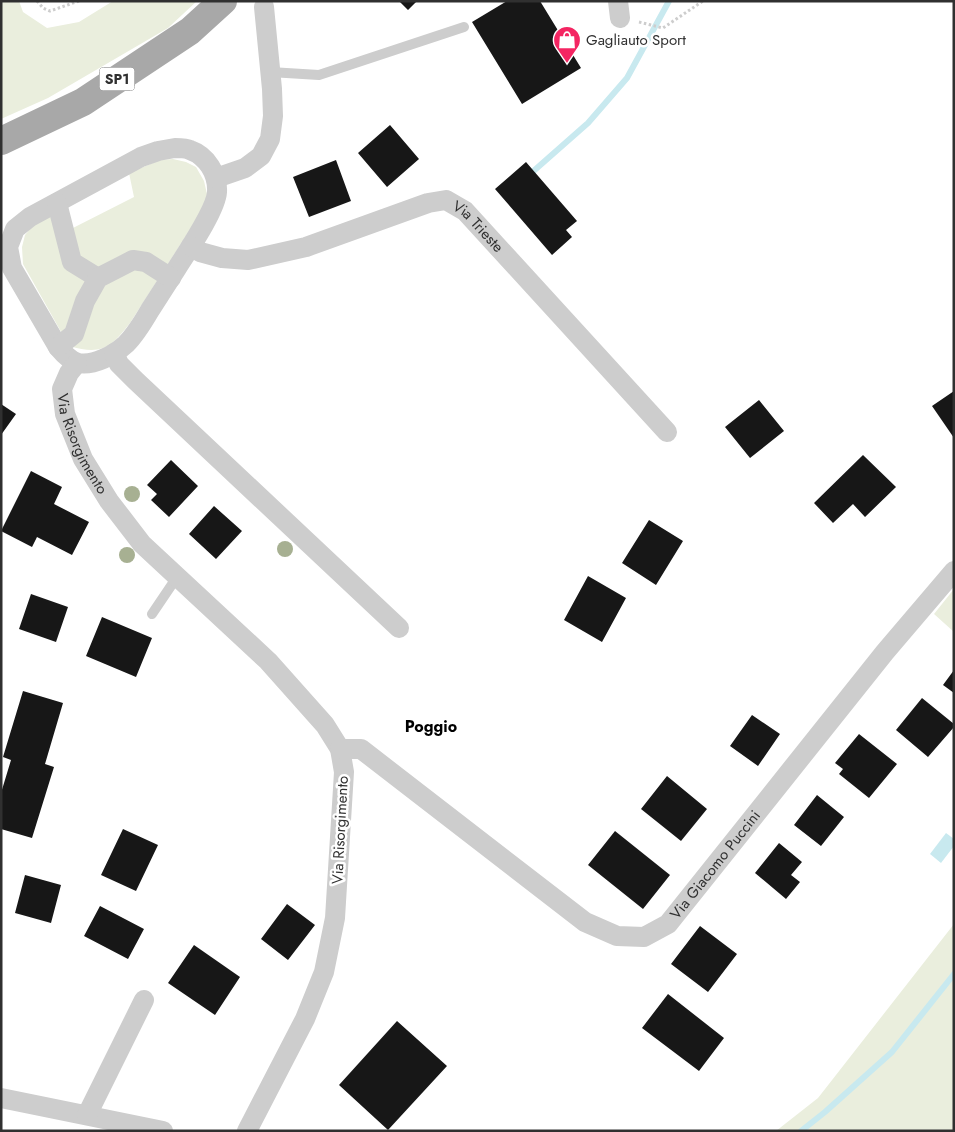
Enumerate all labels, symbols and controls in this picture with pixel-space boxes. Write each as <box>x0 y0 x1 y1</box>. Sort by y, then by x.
shop icon: Gagliauto Sport <box>552 25 582 64</box>
place label: Gagliauto Sport <box>586 29 686 51</box>
road number: SP1 <box>100 68 134 90</box>
street label: Via Trieste <box>448 195 509 258</box>
street label: Via Risorgimento <box>52 392 113 498</box>
district label: Poggio <box>405 715 457 738</box>
street label: Via Risorgimento <box>326 775 354 885</box>
street label: Via Giacomo Puccini <box>665 806 766 924</box>

